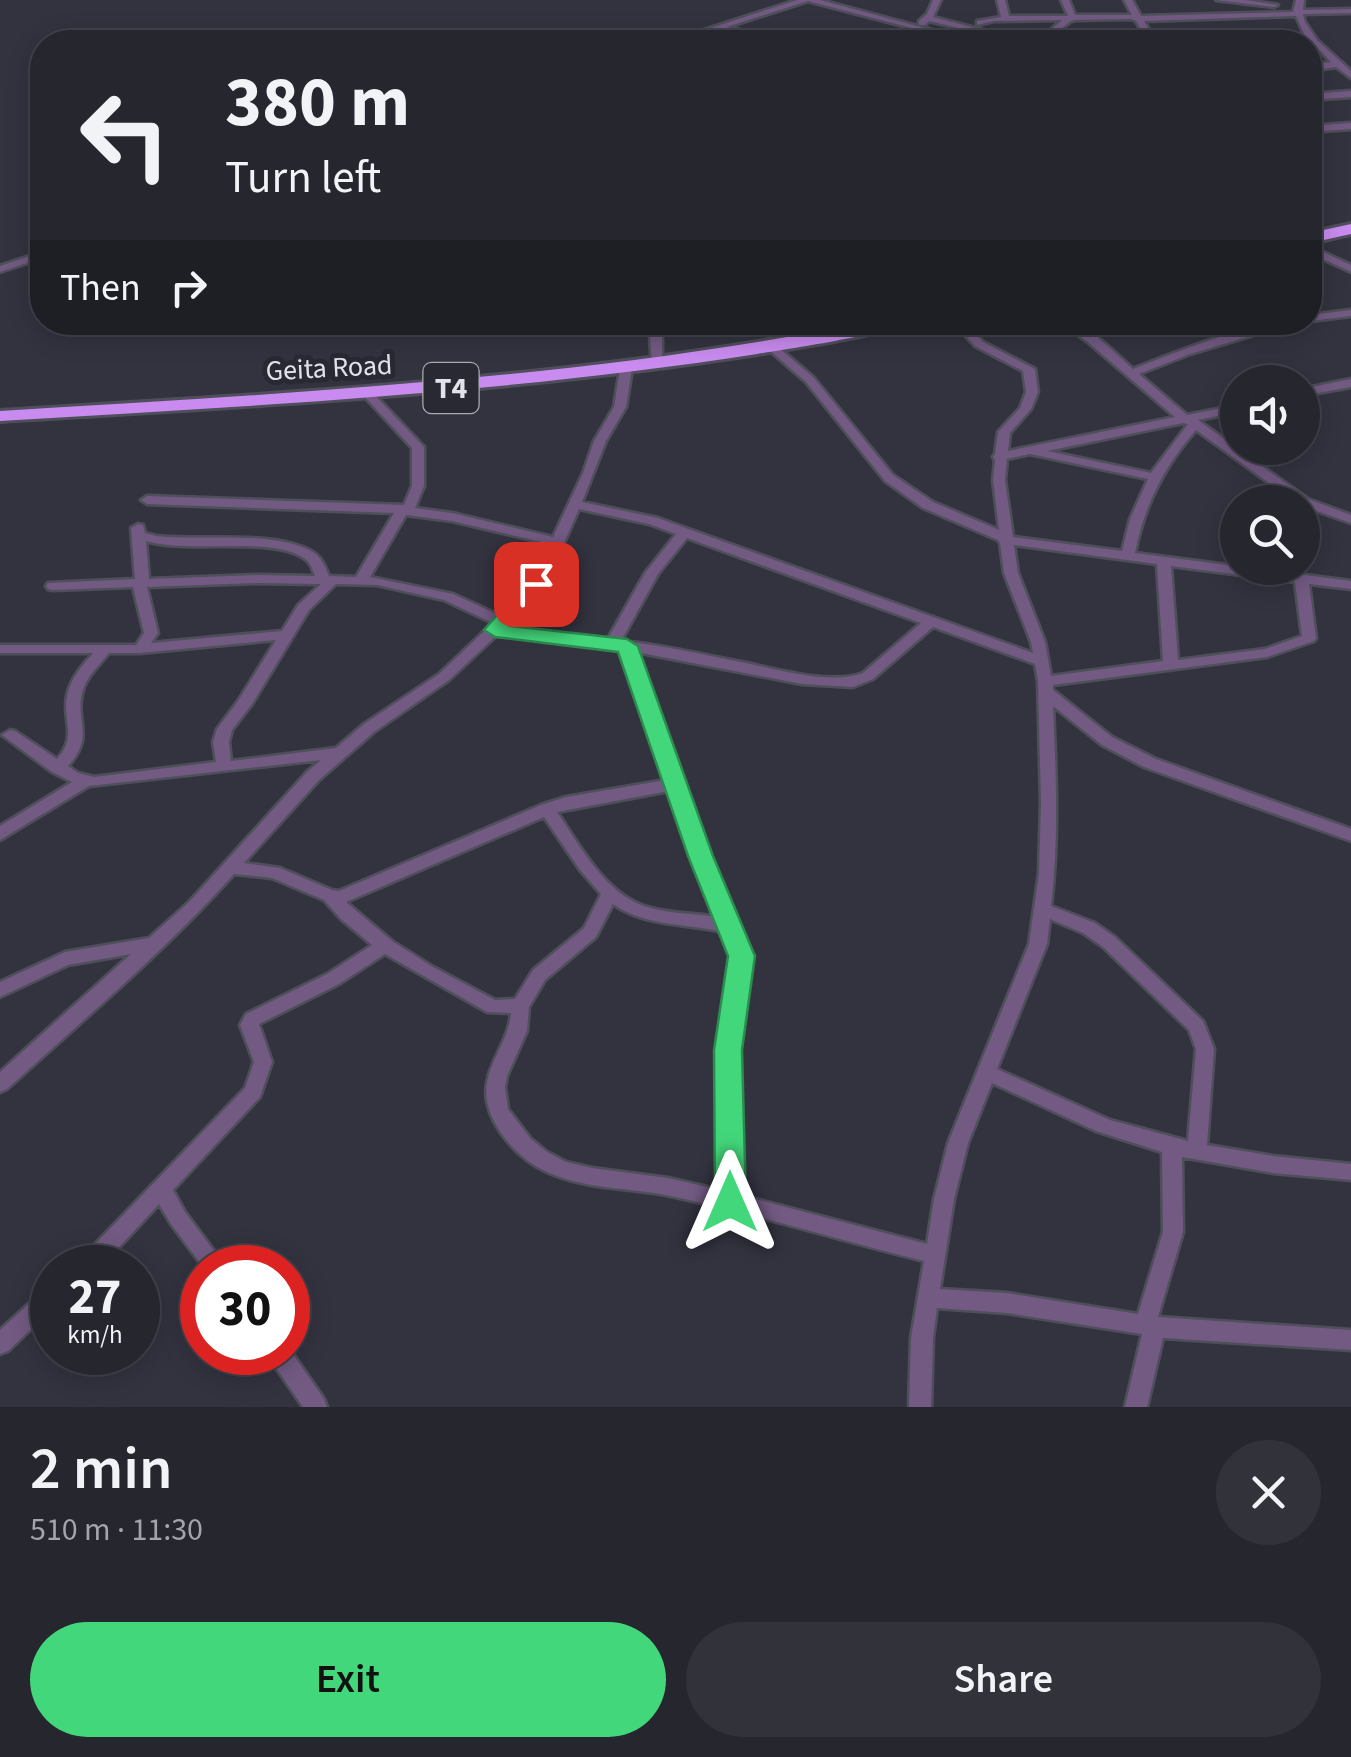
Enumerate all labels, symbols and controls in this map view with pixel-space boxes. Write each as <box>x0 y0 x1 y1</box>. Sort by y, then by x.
text: 380 m <box>225 53 410 153</box>
icon: left <box>60 70 190 200</box>
text: Turn left <box>225 146 381 210</box>
icon: right <box>161 260 216 315</box>
text: Then <box>60 261 141 315</box>
street label: Geita Road <box>265 345 393 391</box>
road number: T4 <box>424 363 478 413</box>
map controls <box>1220 365 1320 585</box>
button: sound <box>1220 365 1320 465</box>
button: search <box>1220 485 1320 585</box>
pin <box>494 542 579 627</box>
icon: arrive <box>509 557 564 612</box>
position arrow <box>678 1150 782 1254</box>
speed limit sign: 30 <box>180 1245 310 1375</box>
text: 27 <box>69 1262 121 1333</box>
text: km/h <box>67 1317 123 1353</box>
text: 2 min <box>30 1427 173 1512</box>
button: close <box>1216 1440 1321 1545</box>
text: 510 m · 11:30 <box>30 1507 203 1553</box>
button: Exit <box>30 1622 666 1737</box>
button: Share <box>686 1622 1321 1737</box>

